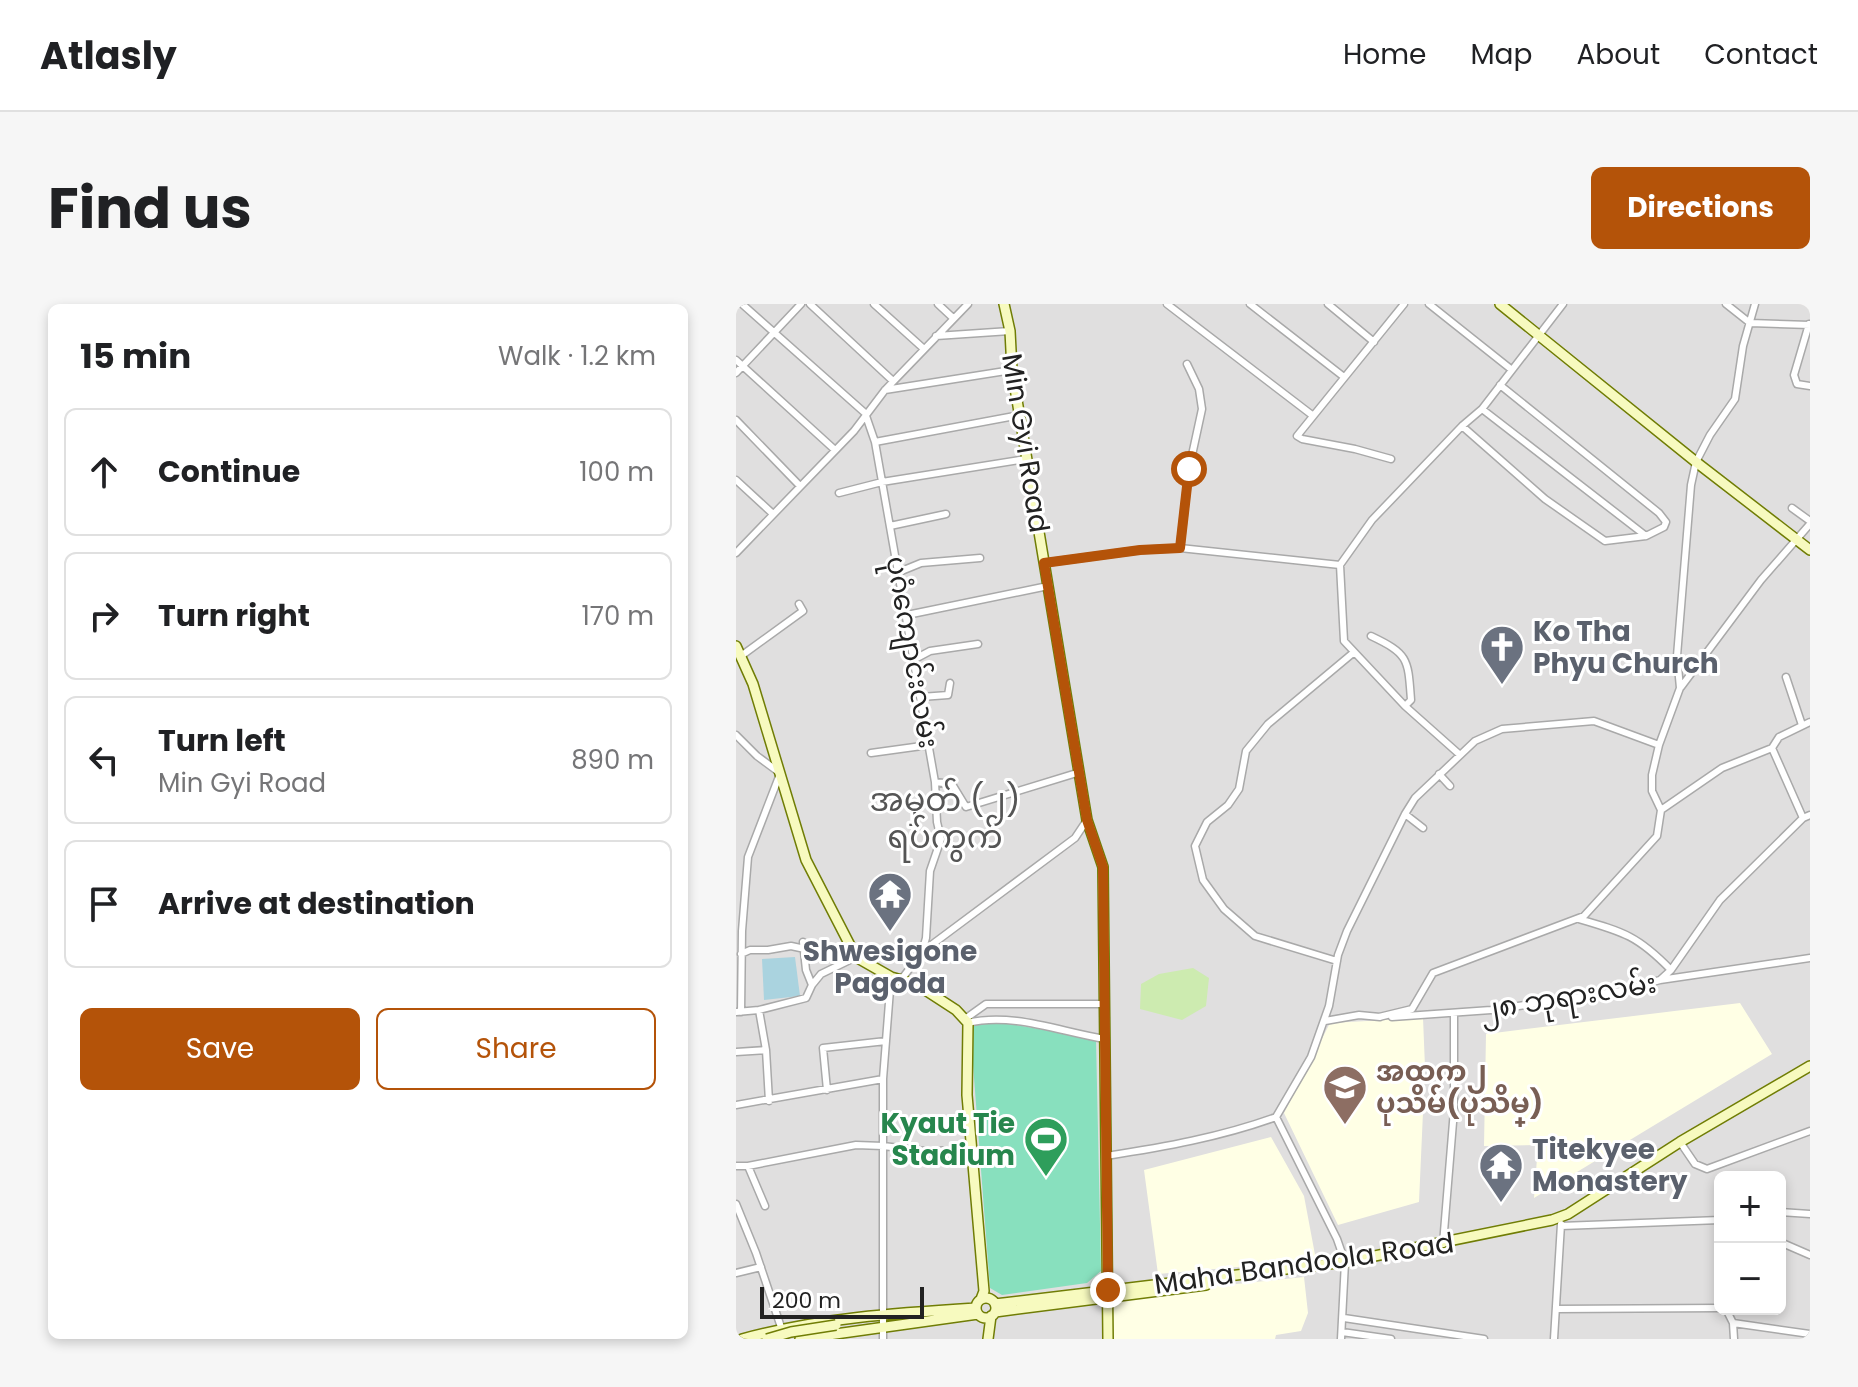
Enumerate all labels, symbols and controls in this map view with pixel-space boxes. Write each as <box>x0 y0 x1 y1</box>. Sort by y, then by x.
text: Atlasly <box>40 29 177 82</box>
text: Home <box>1343 35 1426 74</box>
text: Map <box>1470 35 1532 74</box>
text: About <box>1576 35 1660 74</box>
text: Contact <box>1704 35 1818 74</box>
button: Directions <box>1591 167 1810 249</box>
text: Find us <box>48 169 252 248</box>
text: 15 min <box>80 332 191 380</box>
text: Walk · 1.2 km <box>498 338 656 374</box>
street label: Min Gyi Road <box>992 351 1059 536</box>
icon: ahead <box>82 450 126 494</box>
text: Continue <box>158 450 300 493</box>
route start <box>1171 451 1207 487</box>
text: 100 m <box>579 454 654 490</box>
street label: ပုဂံကျောင်းလမ်း <box>873 553 949 752</box>
icon: right <box>82 594 126 638</box>
text: Turn right <box>158 594 310 637</box>
text: 170 m <box>581 598 654 634</box>
place label: Ko Tha Phyu Church <box>1533 612 1719 683</box>
church icon: Ko Tha Phyu Church <box>1478 623 1526 686</box>
text: Turn left <box>158 719 286 762</box>
icon: left <box>82 738 126 782</box>
text: 890 m <box>571 742 654 778</box>
text: Min Gyi Road <box>158 765 326 801</box>
district label: အမှတ် (၂) ရပ်ကွက် <box>870 777 1020 863</box>
temple icon: Shwesigone Pagoda <box>866 870 914 933</box>
icon: arrive <box>82 882 126 926</box>
text: Arrive at destination <box>158 882 475 925</box>
place label: Shwesigone Pagoda <box>803 932 977 1003</box>
street label: ၂၈ ဘုရားလမ်း <box>1477 963 1659 1033</box>
button: Save <box>80 1008 360 1090</box>
button: Share <box>376 1008 656 1090</box>
place label: အထက၂ ပုသိမ်(ပုသိမ္) <box>1376 1052 1543 1127</box>
school or university icon: အထက၂ ပုသိမ်(ပုသိမ္) <box>1321 1063 1369 1126</box>
place label: Kyaut Tie Stadium <box>881 1104 1015 1175</box>
sports icon: Kyaut Tie Stadium <box>1022 1115 1070 1178</box>
place label: Titekyee Monastery <box>1532 1130 1688 1201</box>
temple icon: Titekyee Monastery <box>1477 1141 1525 1204</box>
map controls <box>1714 1171 1786 1315</box>
button: + <box>1714 1171 1786 1243</box>
street label: Maha Bandoola Road <box>1152 1223 1456 1304</box>
button: − <box>1714 1243 1786 1315</box>
route end <box>1090 1272 1126 1308</box>
scale bar <box>760 1283 924 1319</box>
text: 200 m <box>772 1285 841 1316</box>

